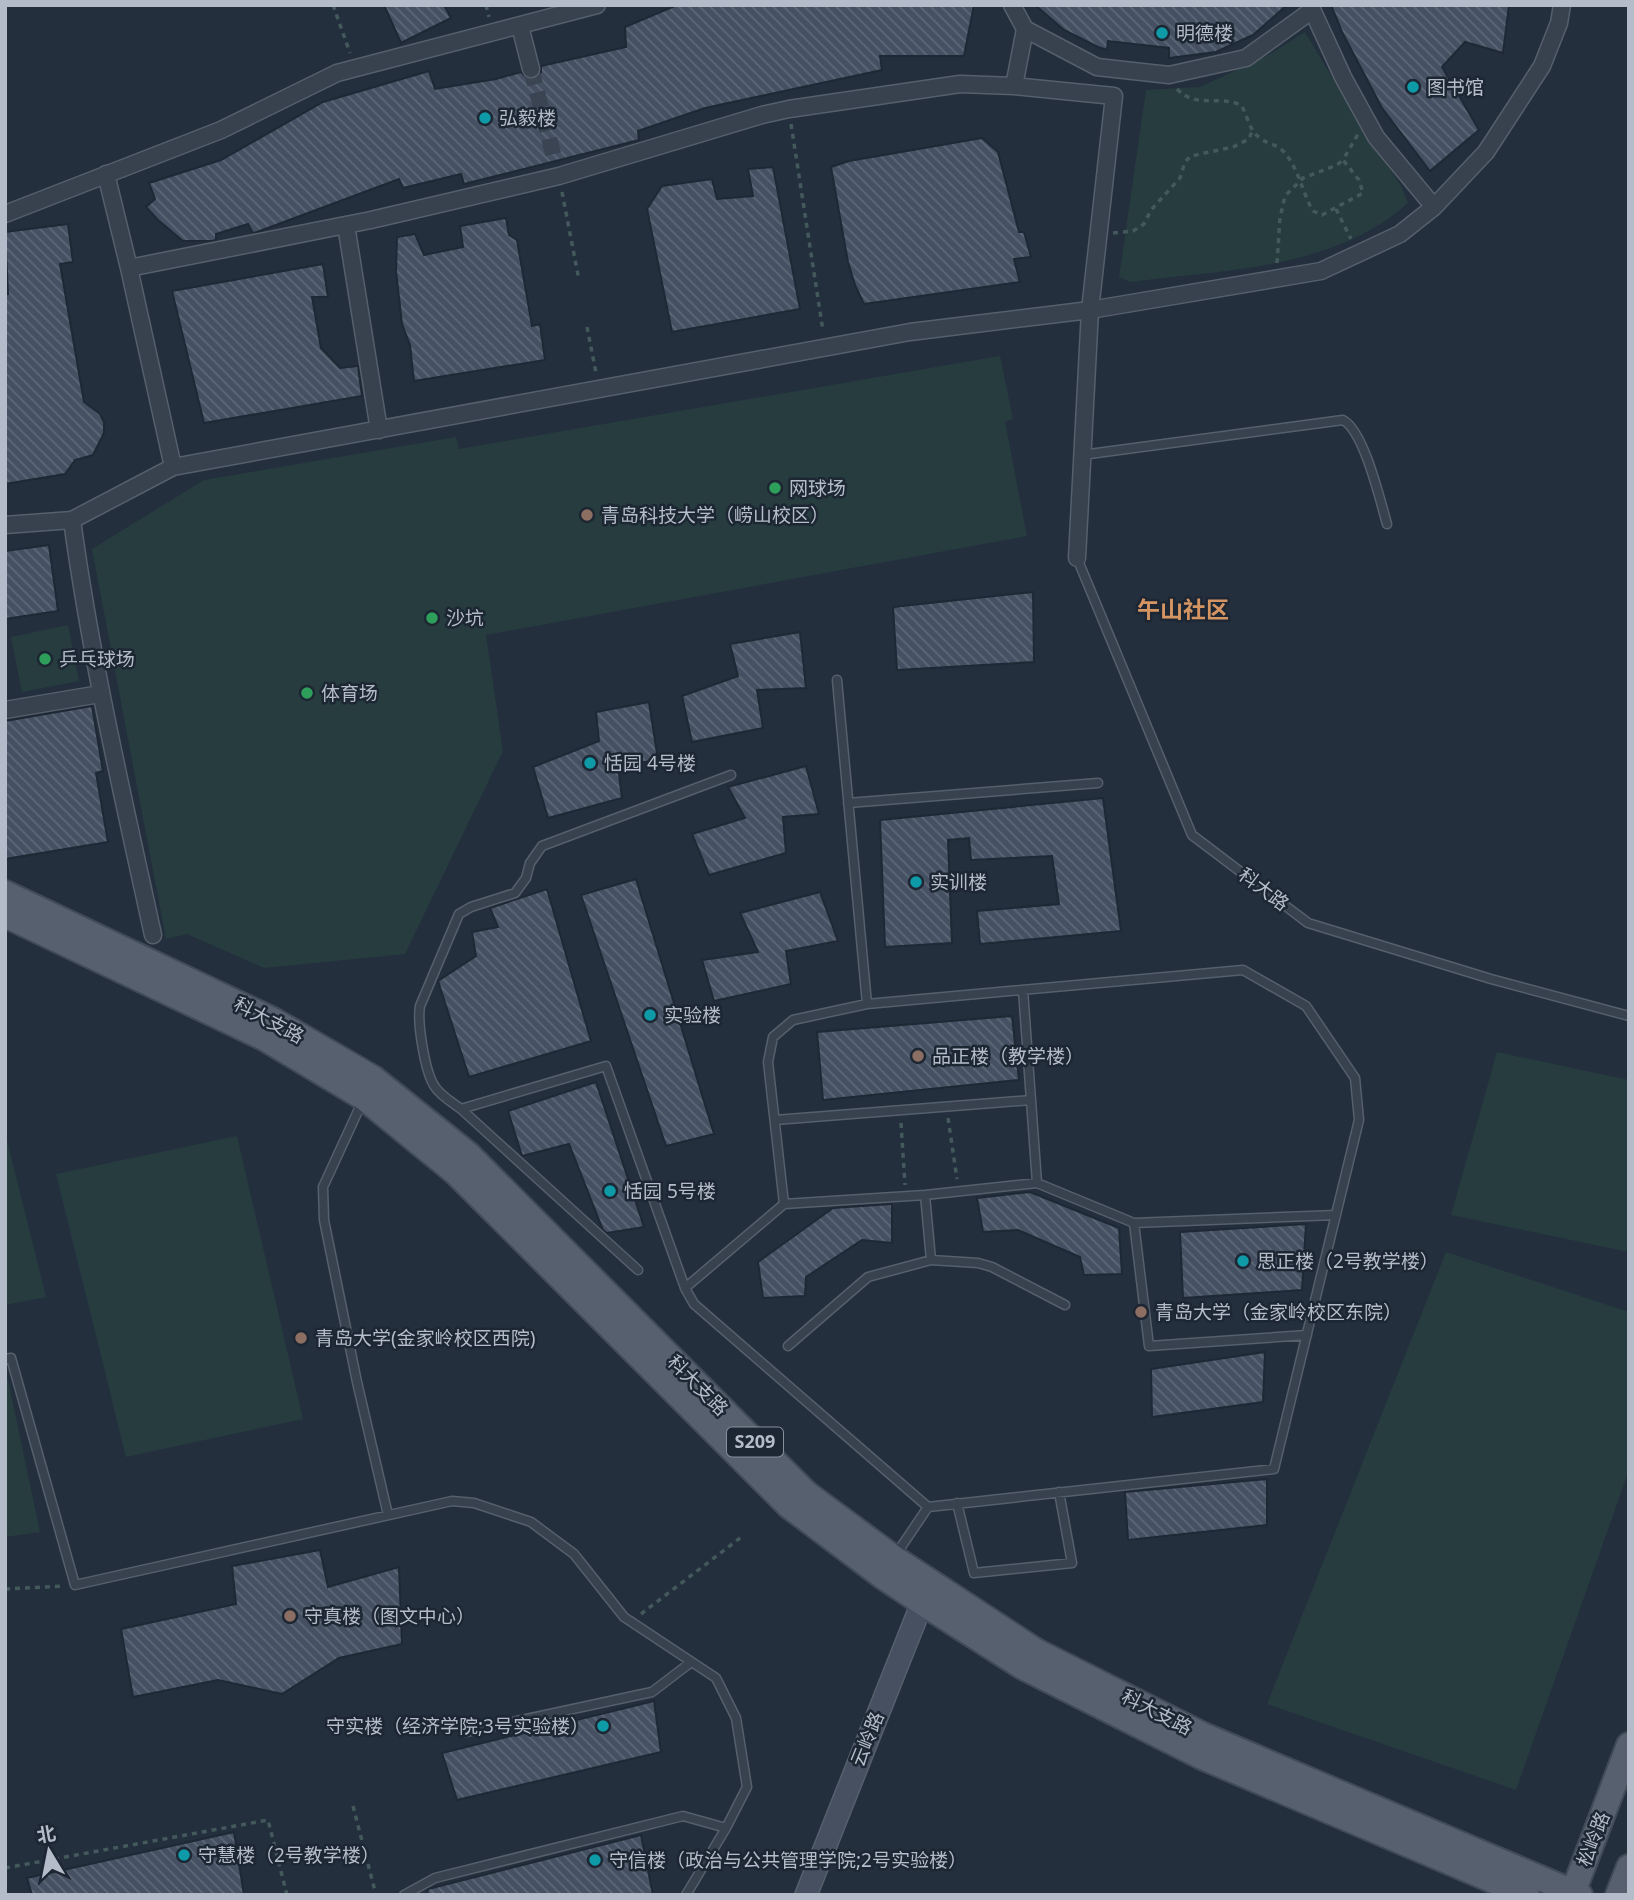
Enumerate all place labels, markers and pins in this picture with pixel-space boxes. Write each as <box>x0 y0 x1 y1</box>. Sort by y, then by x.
place label: 明德楼 <box>1176 20 1233 46</box>
marker: 明德楼 <box>1154 25 1170 41</box>
place label: 图书馆 <box>1427 74 1484 100</box>
marker: 图书馆 <box>1405 79 1421 95</box>
place label: 弘毅楼 <box>499 105 556 131</box>
marker: 弘毅楼 <box>477 110 493 126</box>
place label: 网球场 <box>789 475 846 501</box>
marker: 网球场 <box>767 480 783 496</box>
place label: 青岛科技大学（崂山校区） <box>601 502 829 528</box>
marker: 青岛科技大学（崂山校区） <box>579 507 595 523</box>
place label: 沙坑 <box>446 605 484 631</box>
marker: 沙坑 <box>424 610 440 626</box>
place label: 乒乓球场 <box>59 646 135 672</box>
marker: 乒乓球场 <box>37 651 53 667</box>
place label: 体育场 <box>321 680 378 706</box>
marker: 体育场 <box>299 685 315 701</box>
place label: 恬园 4号楼 <box>604 750 696 776</box>
marker: 恬园 4号楼 <box>582 755 598 771</box>
place label: 实训楼 <box>930 869 987 895</box>
marker: 实训楼 <box>908 874 924 890</box>
place label: 实验楼 <box>664 1002 721 1028</box>
marker: 实验楼 <box>642 1007 658 1023</box>
place label: 品正楼（教学楼） <box>932 1043 1084 1069</box>
marker: 品正楼（教学楼） <box>910 1048 926 1064</box>
place label: 恬园 5号楼 <box>624 1178 716 1204</box>
marker: 恬园 5号楼 <box>602 1183 618 1199</box>
place label: 思正楼（2号教学楼） <box>1257 1248 1439 1274</box>
marker: 思正楼（2号教学楼） <box>1235 1253 1251 1269</box>
place label: 青岛大学（金家岭校区东院） <box>1155 1299 1402 1325</box>
marker: 青岛大学（金家岭校区东院） <box>1133 1304 1149 1320</box>
place label: 青岛大学(金家岭校区西院) <box>315 1325 535 1351</box>
marker: 青岛大学(金家岭校区西院) <box>293 1330 309 1346</box>
place label: 守真楼（图文中心） <box>304 1603 475 1629</box>
marker: 守真楼（图文中心） <box>282 1608 298 1624</box>
place label: 守实楼（经济学院;3号实验楼） <box>326 1713 589 1739</box>
marker: 守实楼（经济学院;3号实验楼） <box>595 1718 611 1734</box>
place label: 守慧楼（2号教学楼） <box>198 1842 380 1868</box>
marker: 守慧楼（2号教学楼） <box>176 1847 192 1863</box>
place label: 守信楼（政治与公共管理学院;2号实验楼） <box>609 1847 967 1873</box>
marker: 守信楼（政治与公共管理学院;2号实验楼） <box>587 1852 603 1868</box>

